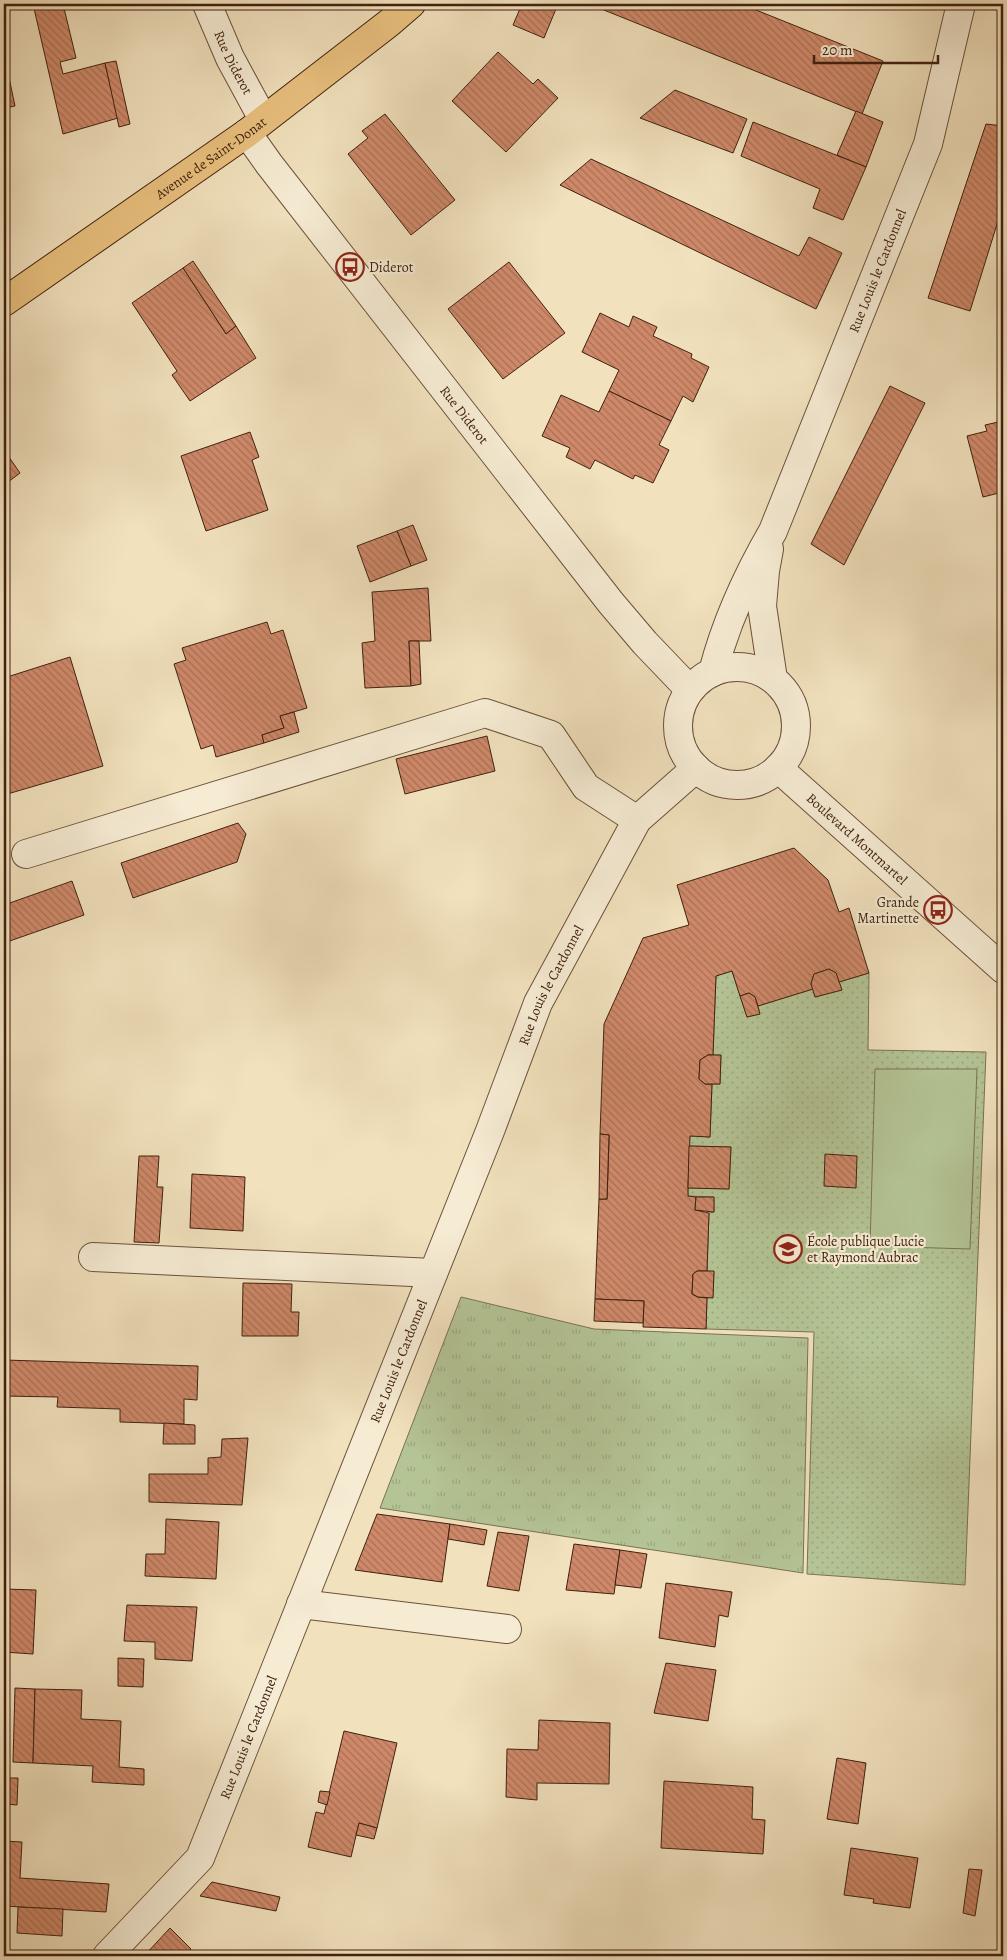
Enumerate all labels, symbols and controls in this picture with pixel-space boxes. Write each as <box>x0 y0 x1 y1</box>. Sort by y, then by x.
street label: Rue Diderot <box>209 28 257 98</box>
scale bar <box>814 32 938 64</box>
text: 20 m <box>822 40 853 60</box>
street label: Avenue de Saint-Donat <box>151 112 271 204</box>
street label: Rue Louis le Cardonnel <box>844 206 911 336</box>
bus stop icon: Diderot <box>335 252 365 282</box>
place label: Diderot <box>369 258 414 277</box>
street label: Rue Diderot <box>435 382 493 449</box>
street label: Boulevard Montmartel <box>802 789 912 890</box>
place label: Grande Martinette <box>857 893 919 928</box>
bus stop icon: Grande Martinette <box>923 895 953 925</box>
street label: Rue Louis le Cardonnel <box>514 922 589 1048</box>
place label: École publique Lucie et Raymond Aubrac <box>807 1232 924 1267</box>
school or university icon: École publique Lucie et Raymond Aubrac <box>773 1234 803 1264</box>
street label: Rue Louis le Cardonnel <box>365 1296 432 1426</box>
street label: Rue Louis le Cardonnel <box>215 1672 282 1802</box>

